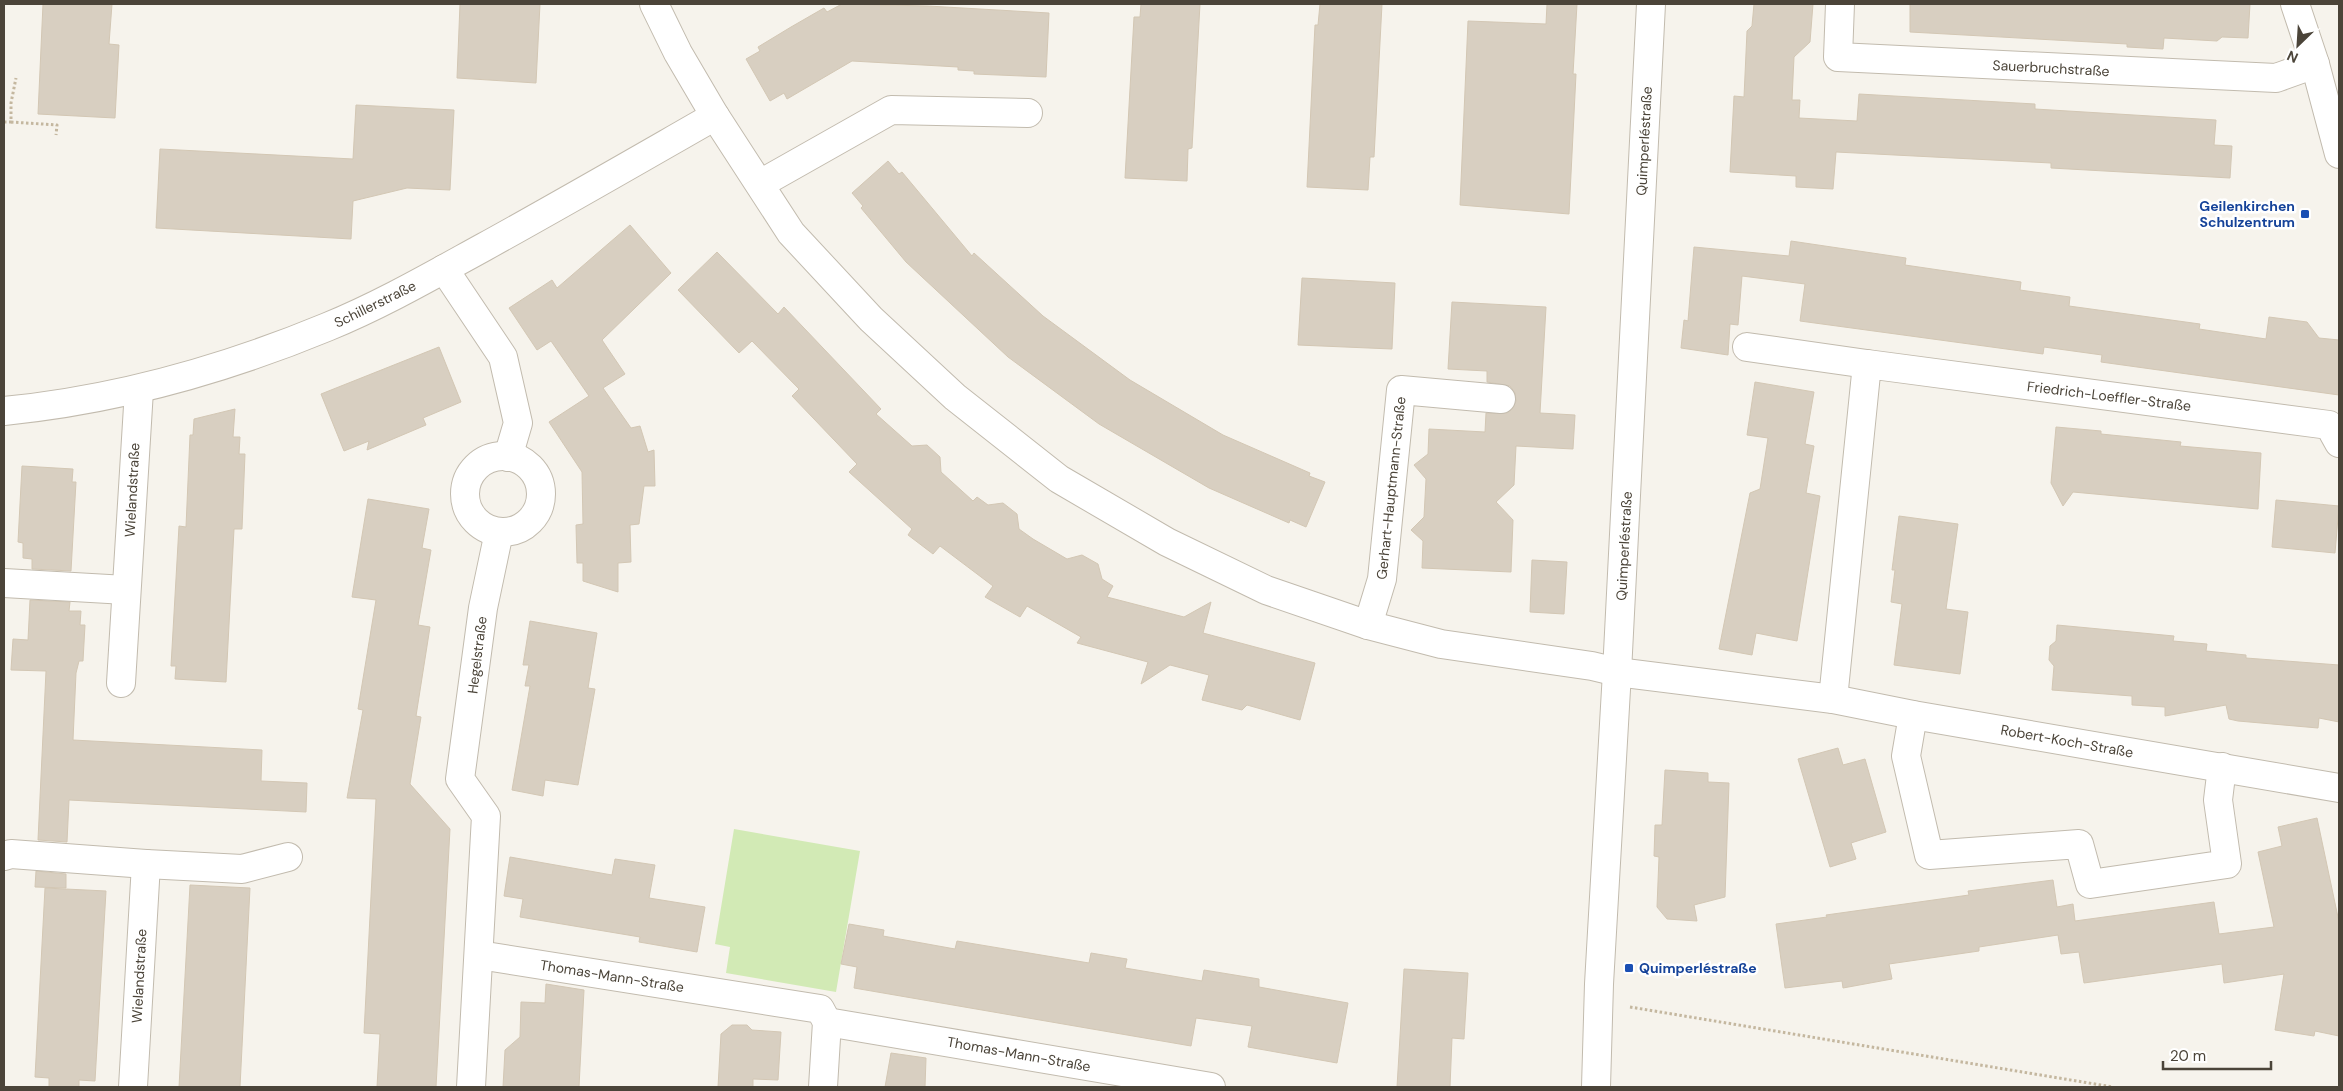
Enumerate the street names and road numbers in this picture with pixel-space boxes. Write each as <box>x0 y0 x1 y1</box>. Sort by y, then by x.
street label: Sauerbruchstraße <box>1992 56 2110 80</box>
street label: Quimperléstraße <box>1632 86 1656 196</box>
street label: Schillerstraße <box>331 276 419 332</box>
street label: Friedrich-Loeffler-Straße <box>2026 377 2192 415</box>
street label: Gerhart-Hauptmann-Straße <box>1372 396 1410 580</box>
street label: Wielandstraße <box>121 442 143 538</box>
street label: Quimperléstraße <box>1612 491 1636 601</box>
street label: Hegelstraße <box>463 615 491 695</box>
street label: Robert-Koch-Straße <box>1999 720 2135 762</box>
street label: Wielandstraße <box>128 928 150 1024</box>
street label: Thomas-Mann-Straße <box>539 956 685 996</box>
street label: Thomas-Mann-Straße <box>946 1033 1092 1075</box>

